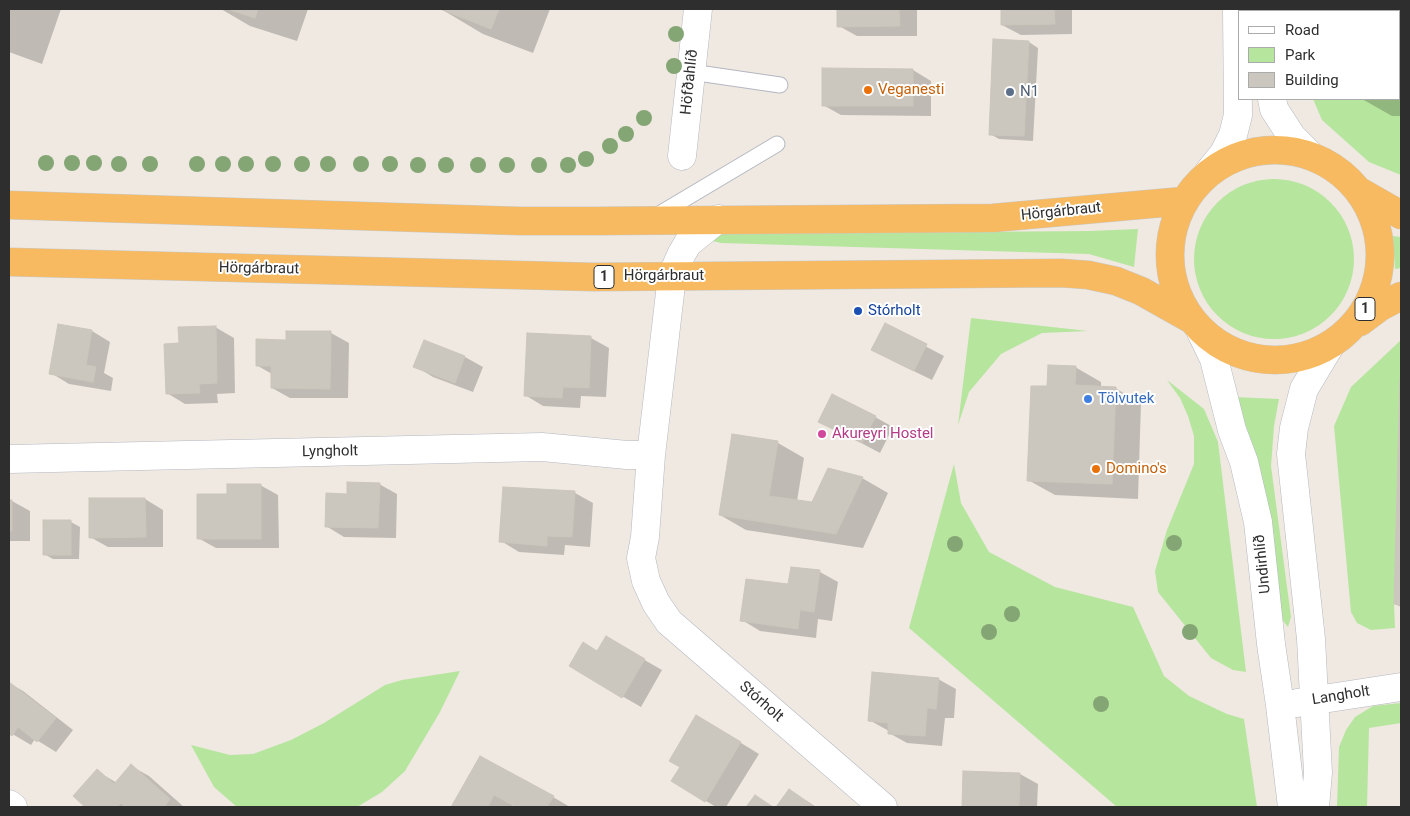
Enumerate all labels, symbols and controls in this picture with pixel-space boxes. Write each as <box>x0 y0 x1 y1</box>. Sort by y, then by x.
legend <box>1238 10 1400 100</box>
text: Road <box>1285 21 1319 39</box>
text: Park <box>1285 46 1315 64</box>
street label: Höfðahlíð <box>678 48 702 116</box>
text: Building <box>1285 71 1339 89</box>
place label: Veganesti <box>878 81 944 99</box>
place label: N1 <box>1020 83 1039 101</box>
marker: Veganesti <box>862 84 874 96</box>
marker: N1 <box>1004 86 1016 98</box>
street label: Hörgárbraut <box>1020 199 1102 225</box>
street label: Hörgárbraut <box>219 259 299 279</box>
road number: 1 <box>594 266 614 288</box>
street label: Hörgárbraut <box>624 267 704 285</box>
road number: 1 <box>1355 298 1375 320</box>
place label: Stórholt <box>868 302 921 320</box>
marker: Stórholt <box>852 305 864 317</box>
place label: Tölvutek <box>1098 390 1154 408</box>
marker: Tölvutek <box>1082 393 1094 405</box>
place label: Akureyri Hostel <box>832 425 934 443</box>
marker: Akureyri Hostel <box>816 428 828 440</box>
street label: Lyngholt <box>302 443 358 461</box>
place label: Domino's <box>1106 460 1167 478</box>
marker: Domino's <box>1090 463 1102 475</box>
street label: Undirhlíð <box>1251 533 1275 595</box>
street label: Stórholt <box>735 678 787 726</box>
street label: Langholt <box>1311 683 1371 709</box>

